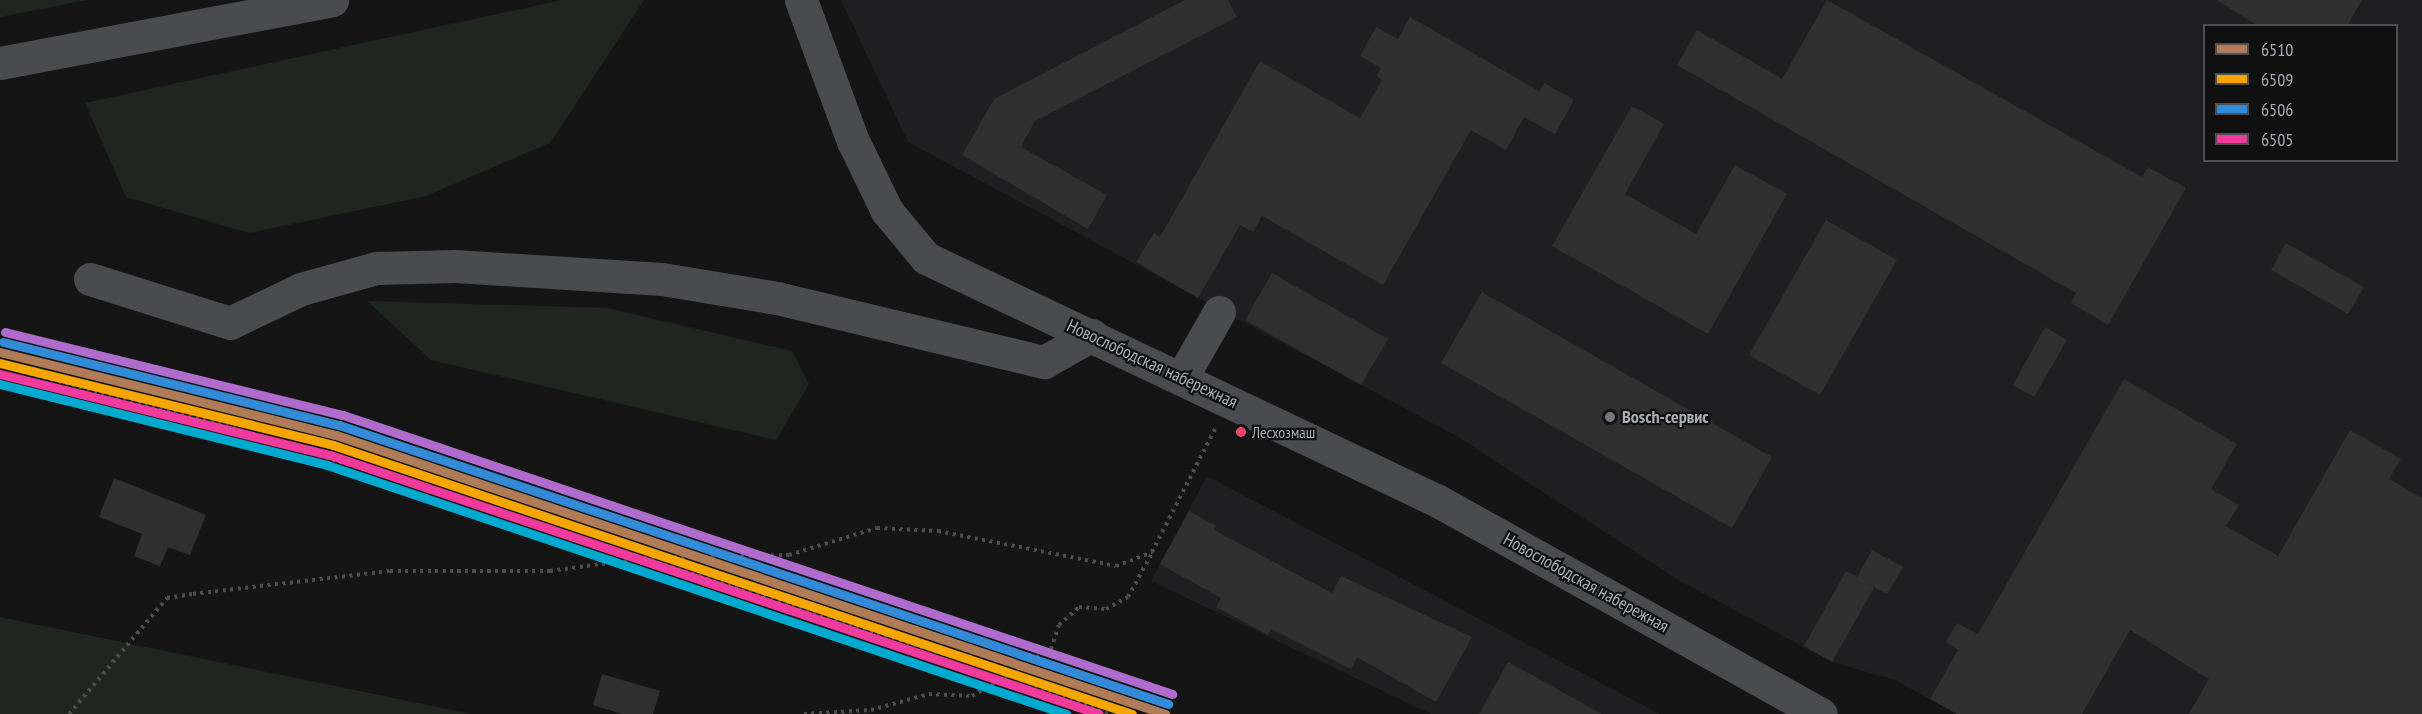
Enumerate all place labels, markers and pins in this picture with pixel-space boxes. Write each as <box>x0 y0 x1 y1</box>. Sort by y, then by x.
place label: Bosch-сервис <box>1622 406 1709 428</box>
marker: Bosch-сервис <box>1603 410 1617 424</box>
place label: Лесхозмаш <box>1252 422 1315 442</box>
marker: Лесхозмаш <box>1235 426 1247 438</box>

